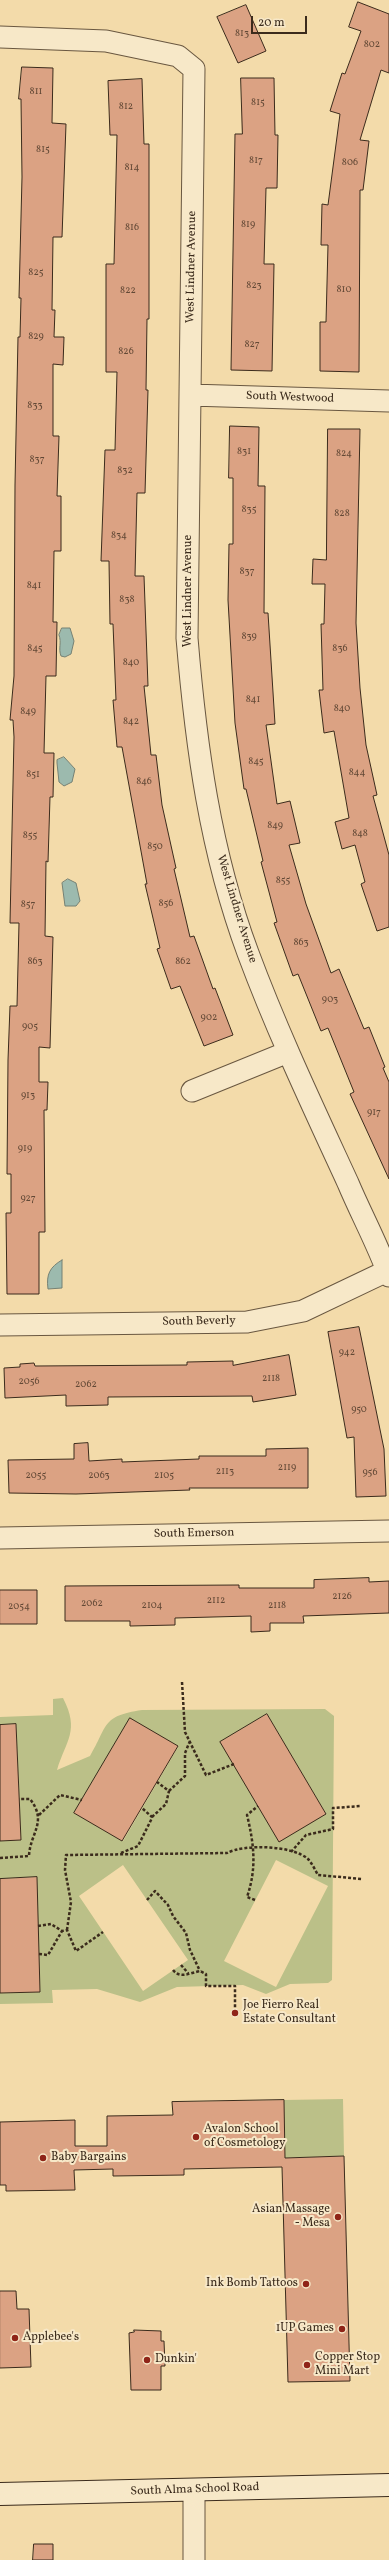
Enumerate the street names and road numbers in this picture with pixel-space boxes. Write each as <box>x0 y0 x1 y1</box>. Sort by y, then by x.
street label: West Lindner Avenue <box>184 211 200 323</box>
street label: South Westwood <box>246 389 334 407</box>
street label: West Lindner Avenue <box>182 535 196 647</box>
street label: West Lindner Avenue <box>213 853 259 965</box>
street label: South Beverly <box>162 1314 236 1330</box>
street label: South Emerson <box>153 1526 235 1542</box>
street label: South Alma School Road <box>130 2481 260 2499</box>

